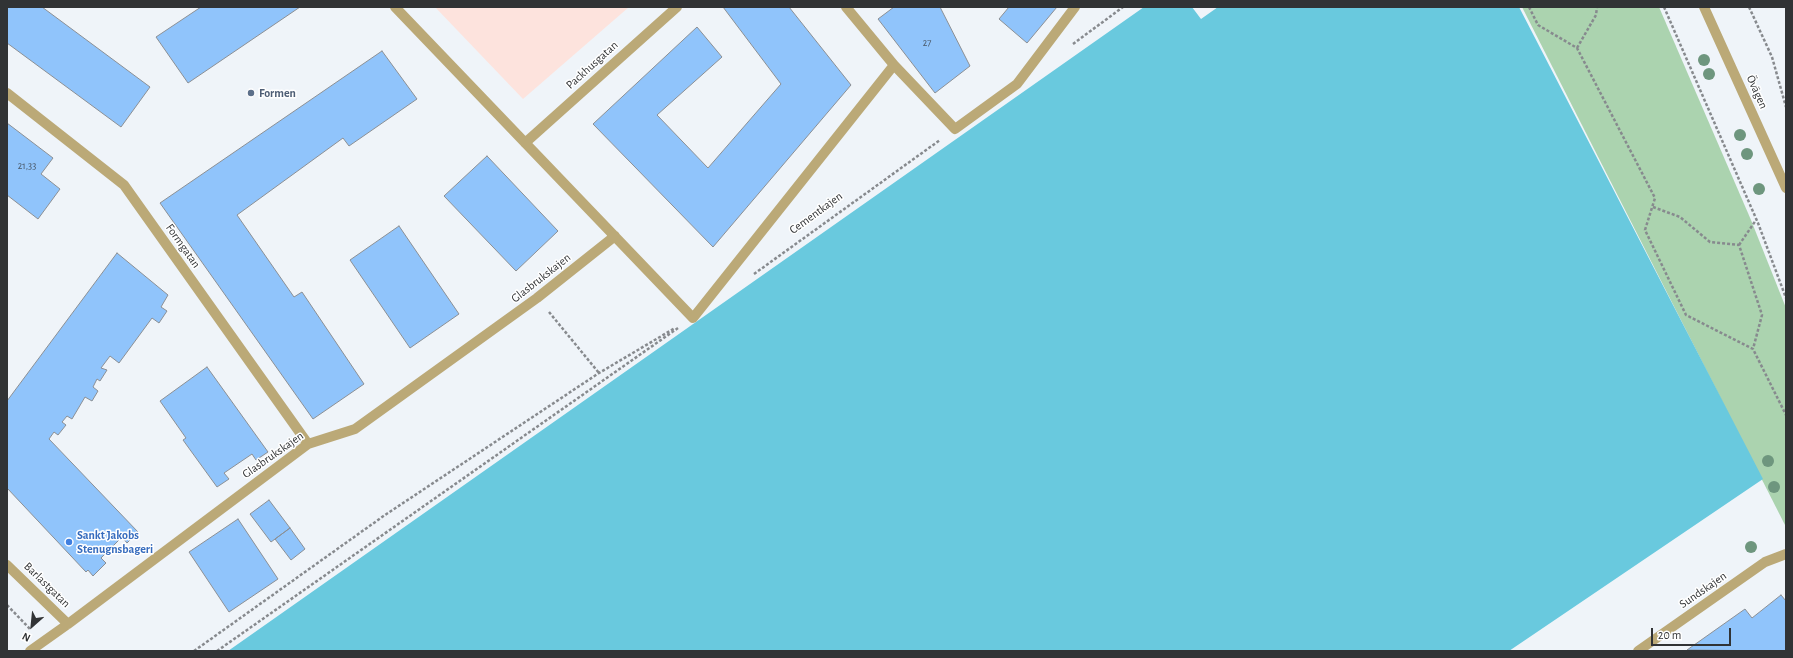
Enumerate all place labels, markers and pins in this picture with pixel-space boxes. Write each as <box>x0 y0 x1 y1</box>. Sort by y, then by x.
place label: Formen <box>259 86 296 100</box>
marker: Formen <box>246 88 256 98</box>
place label: Sankt Jakobs Stenugnsbageri <box>77 528 153 556</box>
marker: Sankt Jakobs Stenugnsbageri <box>64 537 74 547</box>

